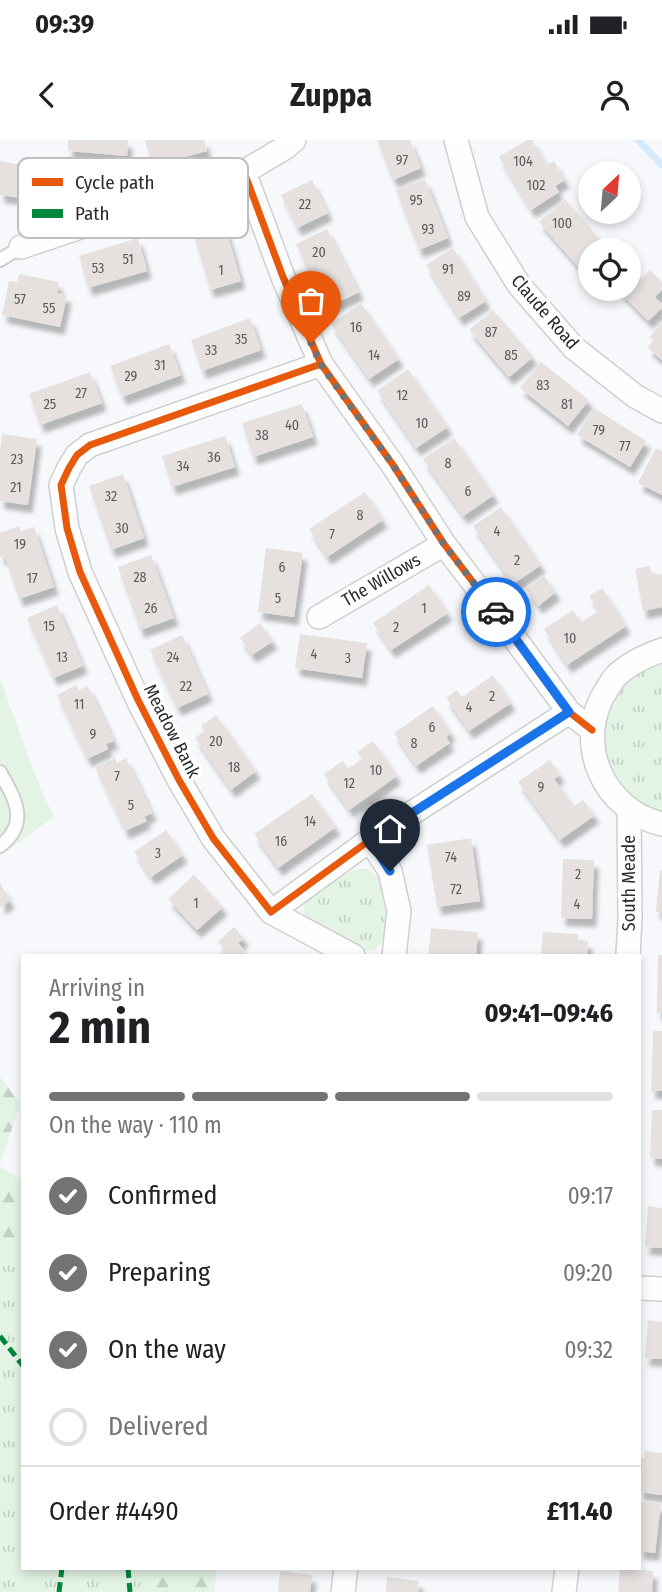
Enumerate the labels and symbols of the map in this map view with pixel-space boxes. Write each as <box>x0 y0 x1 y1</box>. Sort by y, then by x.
house number: 97 <box>396 152 408 169</box>
house number: 104 <box>513 153 533 170</box>
legend <box>18 158 248 238</box>
north arrow <box>578 161 640 224</box>
text: Cycle path <box>75 171 154 194</box>
house number: 102 <box>527 177 545 194</box>
house number: 95 <box>409 192 423 209</box>
house number: 22 <box>299 196 311 213</box>
text: Path <box>75 202 110 225</box>
house number: 100 <box>552 215 572 232</box>
house number: 93 <box>422 221 434 238</box>
house number: 20 <box>312 244 326 261</box>
house number: 51 <box>122 251 134 268</box>
house number: 53 <box>92 260 104 277</box>
house number: 91 <box>442 261 454 278</box>
house number: 1 <box>218 262 224 279</box>
street label: Claude Road <box>507 270 583 354</box>
pin <box>281 271 341 343</box>
house number: 89 <box>457 288 471 305</box>
house number: 57 <box>14 291 26 308</box>
house number: 55 <box>43 300 55 317</box>
house number: 16 <box>350 319 362 336</box>
house number: 87 <box>485 324 498 341</box>
house number: 35 <box>235 331 247 348</box>
house number: 33 <box>205 342 217 359</box>
house number: 14 <box>368 347 380 364</box>
house number: 85 <box>504 347 518 364</box>
house number: 31 <box>154 357 166 374</box>
house number: 29 <box>125 368 138 385</box>
house number: 83 <box>536 377 550 394</box>
house number: 27 <box>75 385 87 402</box>
house number: 12 <box>396 387 408 404</box>
house number: 25 <box>44 396 56 413</box>
house number: 81 <box>561 396 573 413</box>
house number: 10 <box>416 415 428 432</box>
house number: 40 <box>285 417 299 434</box>
house number: 79 <box>593 422 605 439</box>
house number: 38 <box>255 427 269 444</box>
house number: 77 <box>619 438 631 455</box>
house number: 36 <box>207 449 221 466</box>
house number: 23 <box>11 451 23 468</box>
house number: 8 <box>445 455 452 472</box>
house number: 34 <box>176 458 190 475</box>
house number: 21 <box>10 479 22 496</box>
house number: 6 <box>465 483 472 500</box>
house number: 32 <box>105 488 117 505</box>
house number: 8 <box>357 507 364 524</box>
house number: 30 <box>115 520 129 537</box>
house number: 4 <box>494 523 501 540</box>
house number: 7 <box>329 526 335 543</box>
house number: 19 <box>14 536 26 553</box>
street label: The Willows <box>338 548 425 611</box>
house number: 2 <box>514 552 520 569</box>
house number: 6 <box>279 559 286 576</box>
house number: 28 <box>133 569 147 586</box>
house number: 17 <box>26 570 38 587</box>
courier <box>461 577 531 647</box>
house number: 5 <box>275 590 281 607</box>
house number: 26 <box>144 600 158 617</box>
house number: 1 <box>421 600 427 617</box>
house number: 15 <box>43 618 55 635</box>
house number: 2 <box>393 619 399 636</box>
house number: 10 <box>564 630 576 647</box>
house number: 4 <box>311 646 318 663</box>
house number: 13 <box>56 649 68 666</box>
house number: 24 <box>167 649 180 666</box>
house number: 3 <box>345 650 351 667</box>
house number: 22 <box>180 678 192 695</box>
street label: Meadow Bank <box>139 681 205 782</box>
house number: 2 <box>489 688 495 705</box>
house number: 11 <box>74 696 84 713</box>
house number: 4 <box>466 699 473 716</box>
house number: 6 <box>429 719 436 736</box>
house number: 9 <box>90 726 97 743</box>
house number: 20 <box>209 733 223 750</box>
house number: 8 <box>411 735 418 752</box>
house number: 18 <box>228 759 240 776</box>
house number: 10 <box>370 762 382 779</box>
house number: 7 <box>114 768 120 785</box>
house number: 12 <box>343 775 355 792</box>
house number: 9 <box>538 779 545 796</box>
house number: 5 <box>128 797 134 814</box>
pin <box>360 799 420 871</box>
house number: 14 <box>304 813 316 830</box>
house number: 16 <box>275 833 287 850</box>
street label: South Meade <box>618 835 640 931</box>
house number: 3 <box>155 845 161 862</box>
house number: 74 <box>445 849 457 866</box>
house number: 2 <box>575 866 581 883</box>
house number: 72 <box>450 881 462 898</box>
house number: 1 <box>193 895 199 912</box>
house number: 4 <box>574 896 581 913</box>

